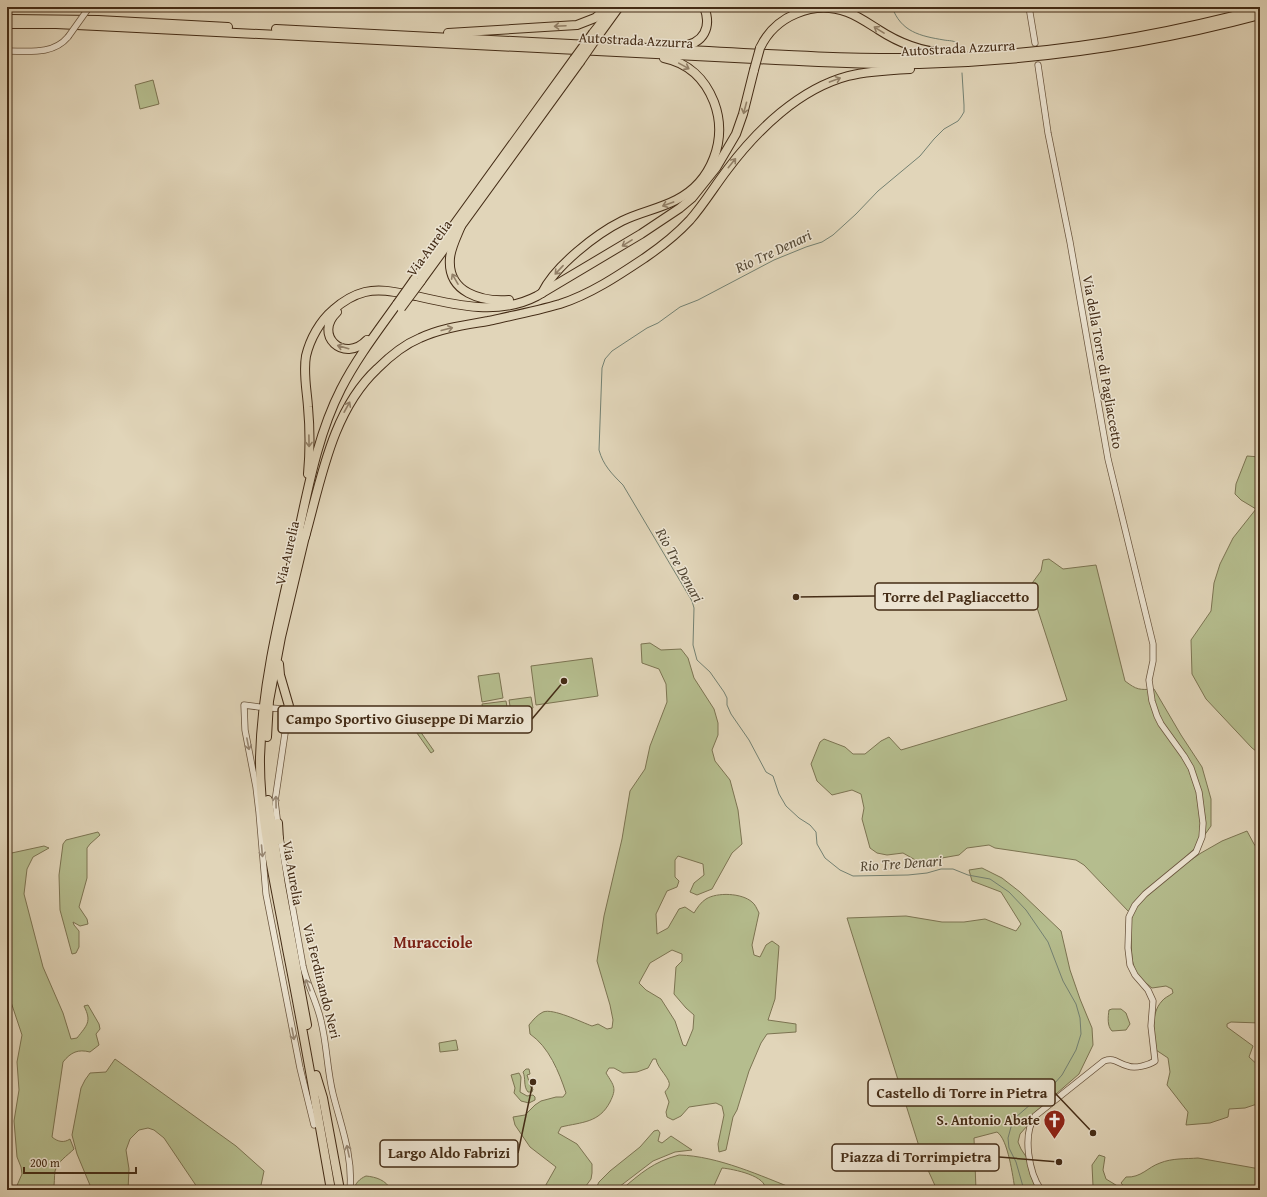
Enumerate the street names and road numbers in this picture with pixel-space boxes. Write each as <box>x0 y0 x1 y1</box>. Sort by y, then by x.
street label: Autostrada Azzurra <box>578 27 694 53</box>
street label: Autostrada Azzurra <box>900 35 1016 61</box>
street label: Via Aurelia <box>402 215 457 280</box>
street label: Via della Torre di Pagliaccetto <box>1078 274 1128 450</box>
street label: Via Aurelia <box>270 518 304 587</box>
street label: Via Aurelia <box>277 839 309 907</box>
street label: Via Ferdinando Neri <box>298 921 346 1041</box>

